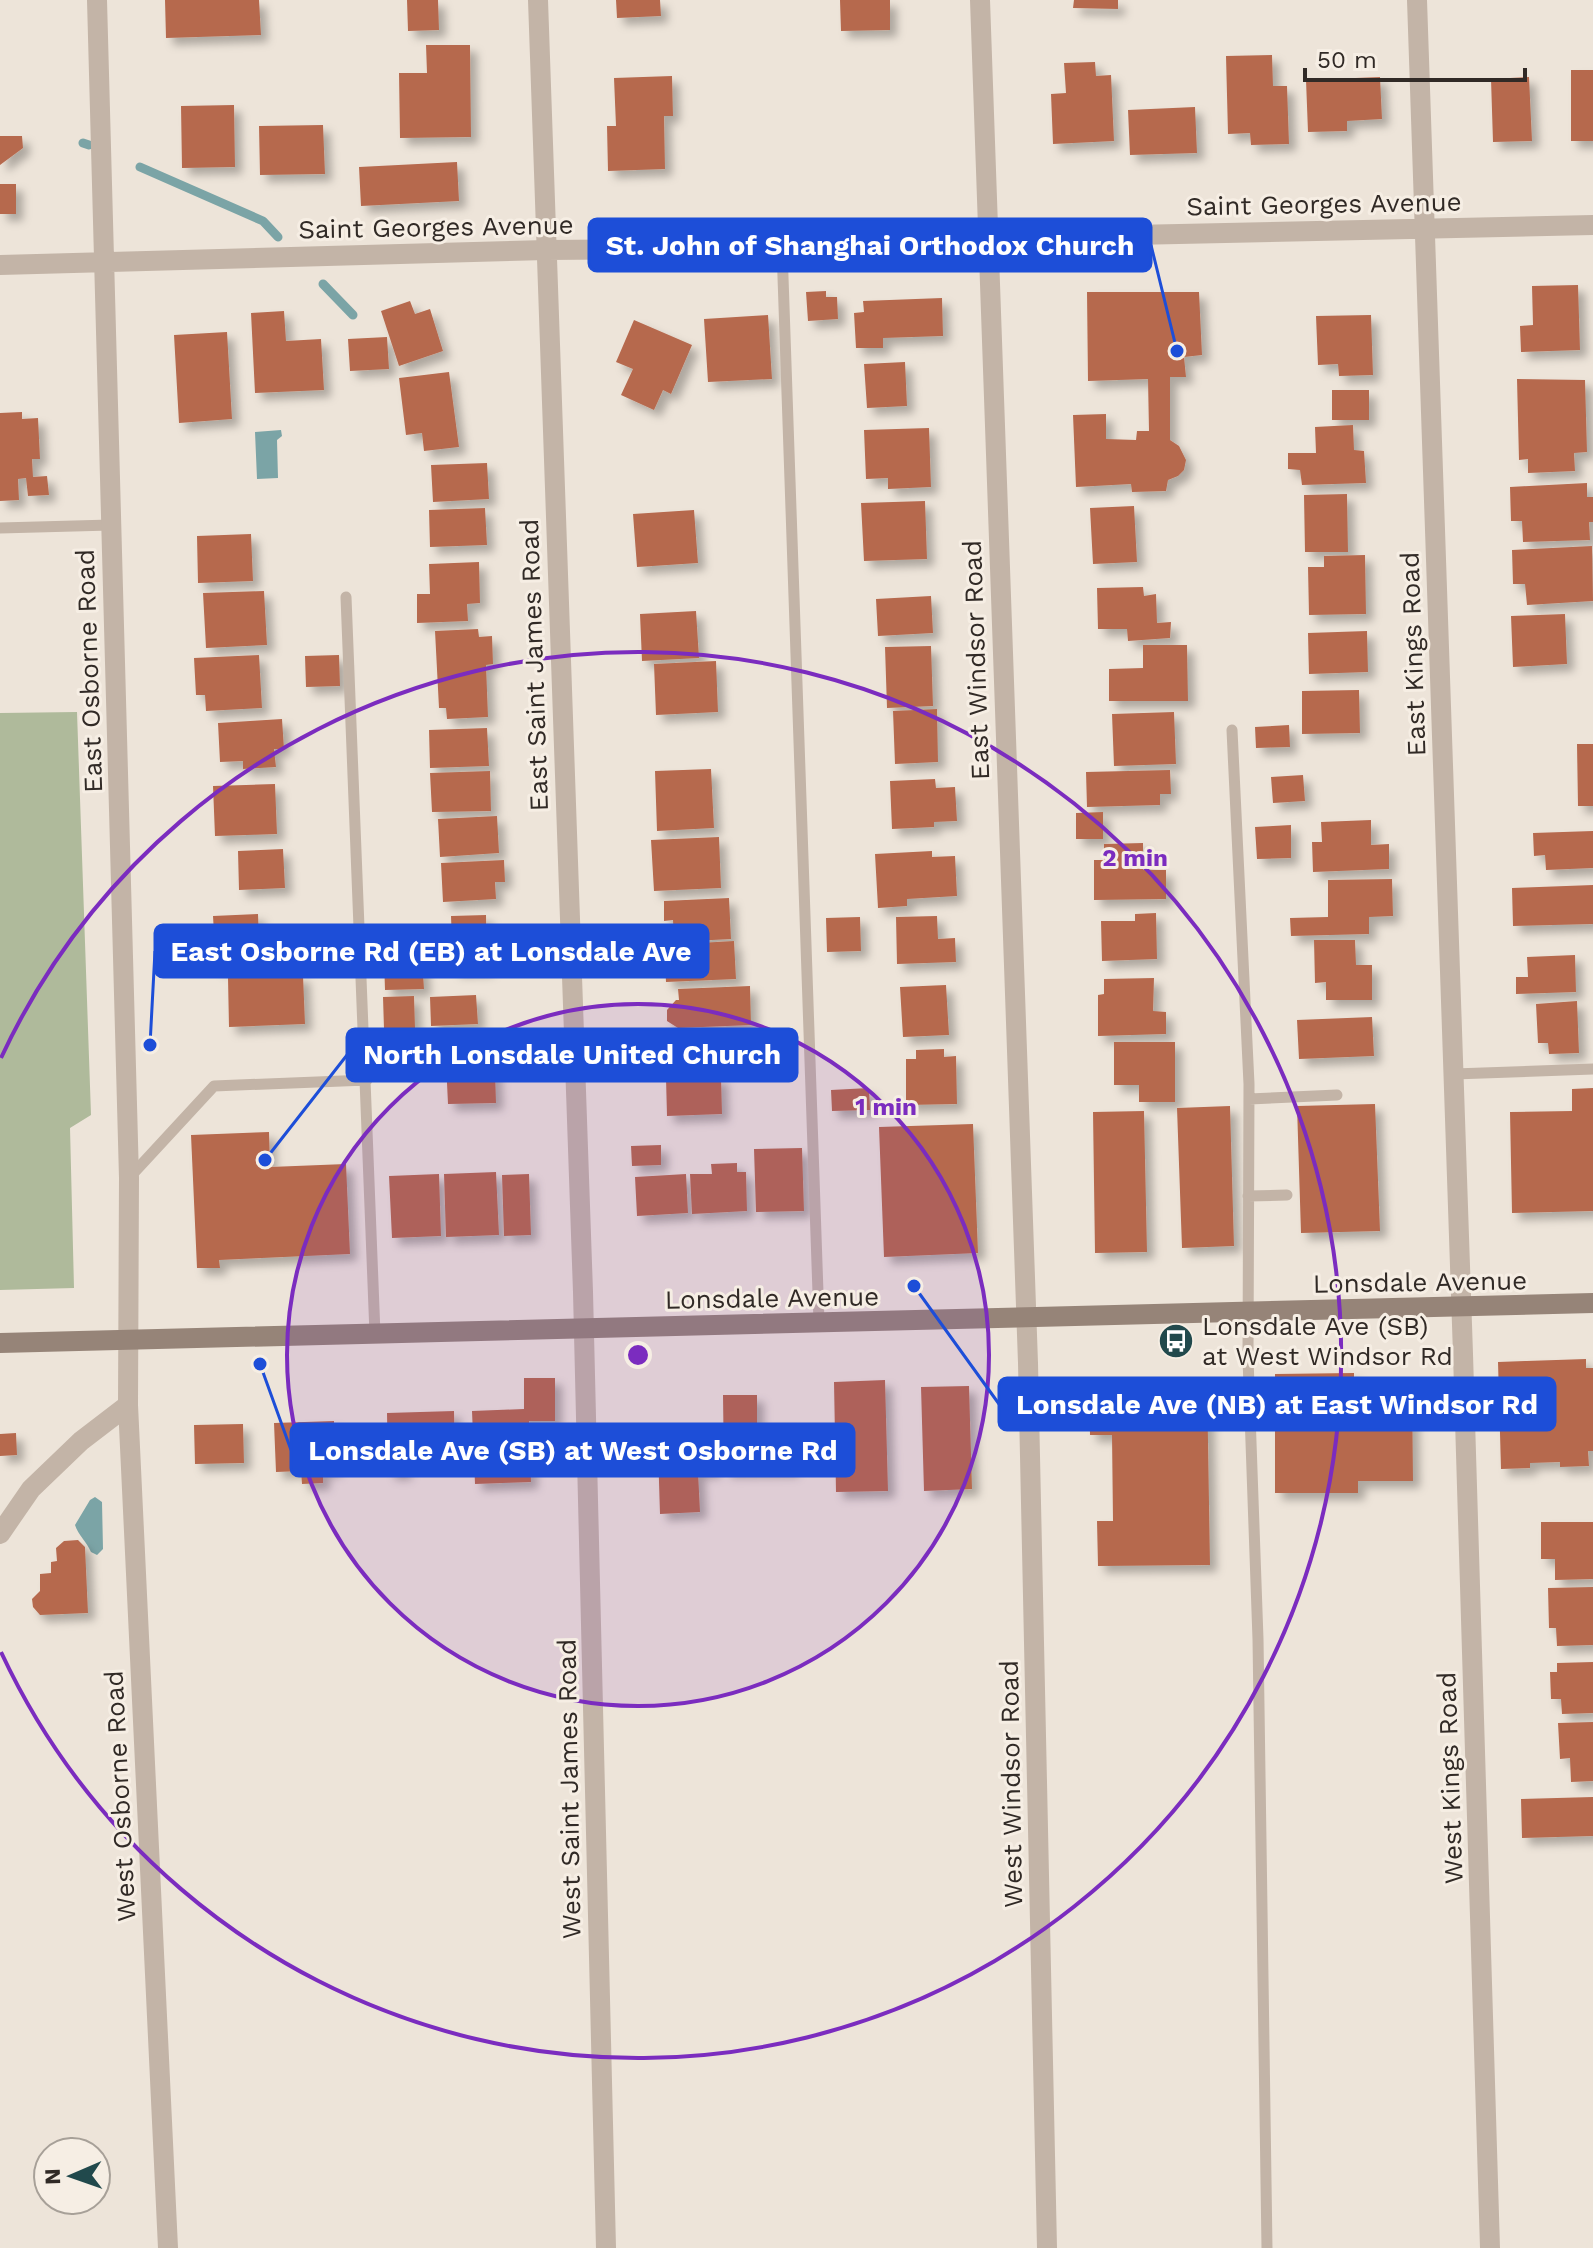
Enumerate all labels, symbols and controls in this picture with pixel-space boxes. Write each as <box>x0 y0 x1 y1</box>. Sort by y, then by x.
scale bar <box>1305 32 1525 82</box>
text: 50 m <box>1317 46 1377 74</box>
street label: Saint Georges Avenue <box>1186 187 1462 221</box>
street label: Saint Georges Avenue <box>298 210 574 244</box>
callout: St. John of Shanghai Orthodox Church <box>589 219 1151 271</box>
text: St. John of Shanghai Orthodox Church <box>606 229 1134 262</box>
street label: East Saint James Road <box>514 518 554 812</box>
street label: East Windsor Road <box>957 540 995 780</box>
street label: East Osborne Road <box>70 549 108 793</box>
street label: East Kings Road <box>1394 551 1432 757</box>
text: 2 min <box>1102 844 1168 872</box>
callout: East Osborne Rd (EB) at Lonsdale Ave <box>155 925 708 977</box>
text: East Osborne Rd (EB) at Lonsdale Ave <box>171 935 691 968</box>
callout: North Lonsdale United Church <box>347 1029 797 1081</box>
text: North Lonsdale United Church <box>363 1038 781 1071</box>
text: 1 min <box>855 1093 917 1121</box>
street label: Lonsdale Avenue <box>1313 1265 1527 1299</box>
street label: Lonsdale Avenue <box>665 1281 879 1315</box>
place label: Lonsdale Ave (SB) at West Windsor Rd <box>1202 1311 1453 1371</box>
bus stop icon: Lonsdale Ave (SB) at West Windsor Rd <box>1157 1322 1195 1360</box>
centre of rings <box>624 1341 652 1369</box>
callout: Lonsdale Ave (NB) at East Windsor Rd <box>999 1378 1555 1430</box>
text: Lonsdale Ave (NB) at East Windsor Rd <box>1016 1388 1538 1421</box>
callout: Lonsdale Ave (SB) at West Osborne Rd <box>291 1424 854 1476</box>
text: Lonsdale Ave (SB) at West Osborne Rd <box>308 1434 838 1467</box>
street label: West Saint James Road <box>551 1639 587 1939</box>
street label: West Windsor Road <box>994 1660 1028 1908</box>
street label: West Osborne Road <box>98 1670 142 1922</box>
street label: West Kings Road <box>1431 1671 1469 1885</box>
north arrow <box>32 2136 112 2216</box>
text: N <box>40 2168 65 2185</box>

